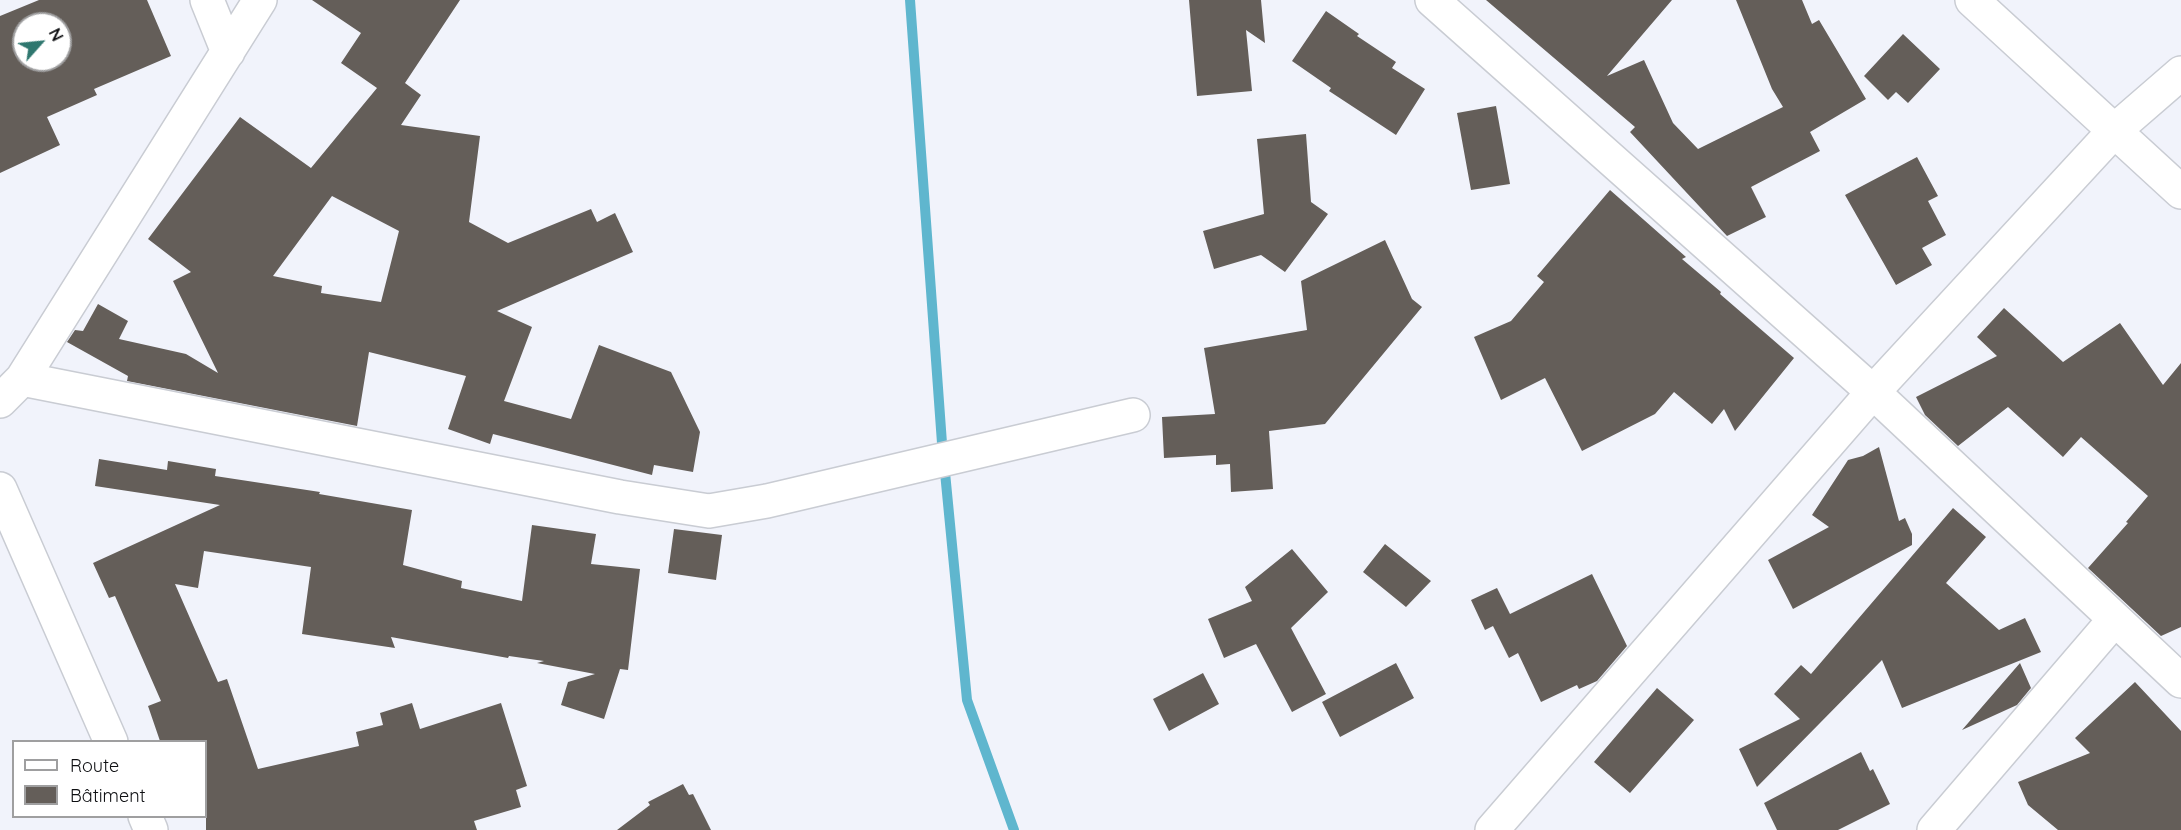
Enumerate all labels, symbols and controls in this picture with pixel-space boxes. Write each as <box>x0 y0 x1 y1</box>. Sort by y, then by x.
north arrow <box>12 12 72 72</box>
text: N <box>45 25 68 45</box>
legend <box>12 740 207 818</box>
text: Route <box>70 754 119 777</box>
text: Bâtiment <box>70 784 146 807</box>

